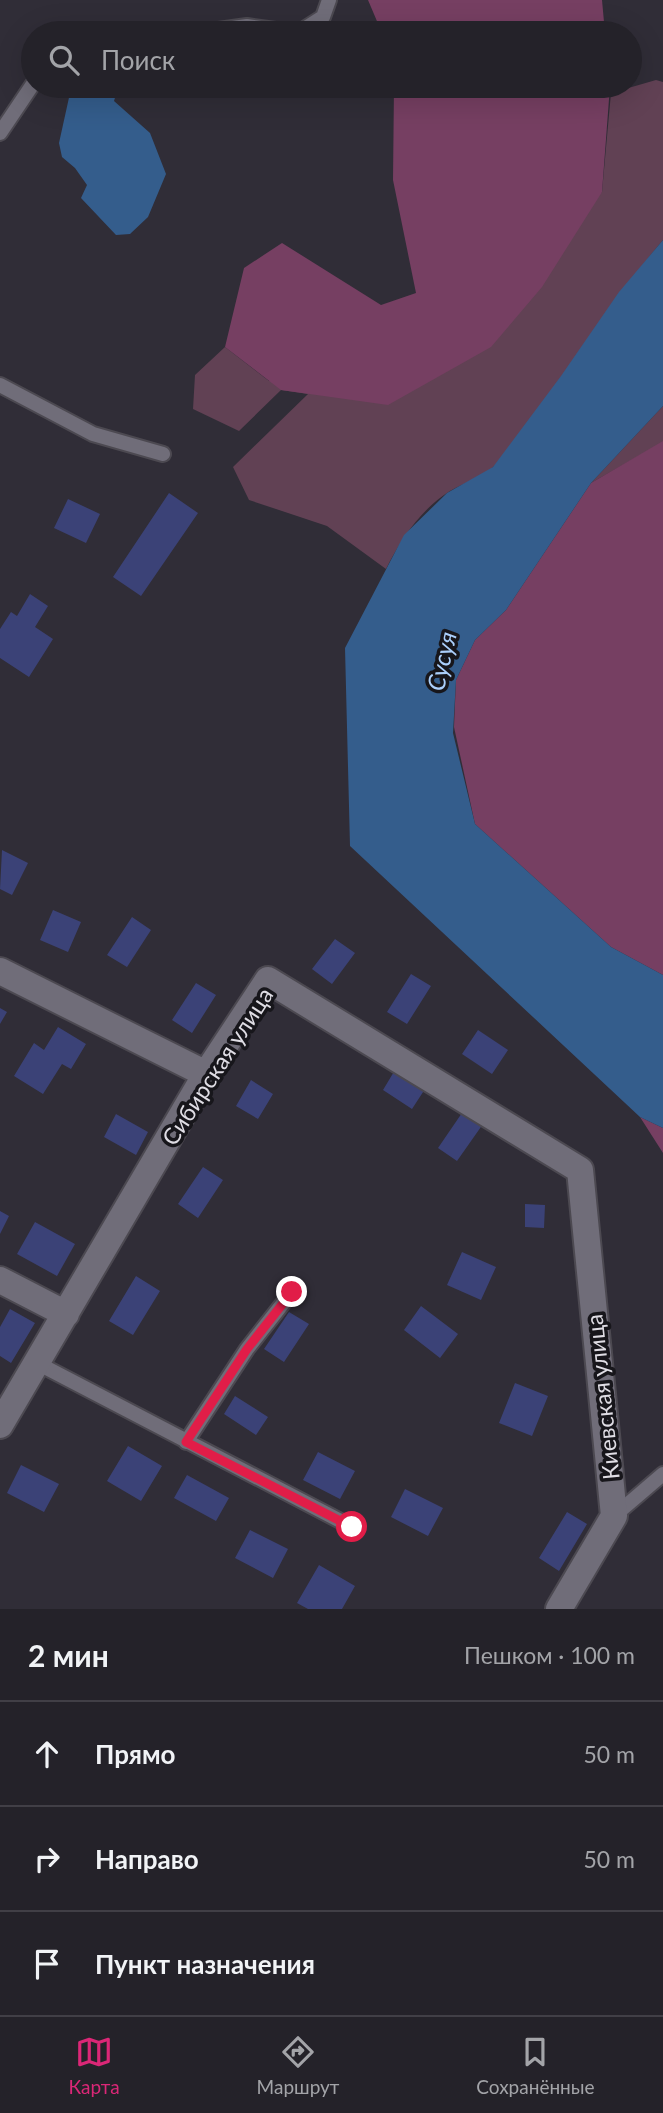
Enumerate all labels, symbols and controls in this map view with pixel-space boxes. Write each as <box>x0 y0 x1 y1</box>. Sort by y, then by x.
search box <box>21 21 642 98</box>
icon: search <box>45 41 83 79</box>
text: Поиск <box>101 44 175 76</box>
water label: Сусуя <box>420 629 462 693</box>
street label: Сибирская улица <box>156 982 278 1150</box>
route end <box>276 1276 307 1307</box>
street label: Киевская улица <box>579 1313 625 1481</box>
route start <box>336 1511 367 1542</box>
text: 2 мин <box>28 1637 109 1673</box>
text: Пешком · 100 m <box>464 1641 635 1669</box>
icon: ahead <box>28 1735 66 1773</box>
text: Прямо <box>95 1738 176 1770</box>
text: 50 m <box>584 1740 635 1768</box>
icon: right <box>28 1840 66 1878</box>
text: Направо <box>95 1843 199 1875</box>
text: 50 m <box>584 1845 635 1873</box>
icon: arrive <box>28 1945 66 1983</box>
text: Пункт назначения <box>95 1948 315 1980</box>
tab: Карта <box>68 2033 120 2098</box>
tab: Маршрут <box>257 2033 339 2098</box>
tab: Сохранённые <box>476 2033 595 2098</box>

